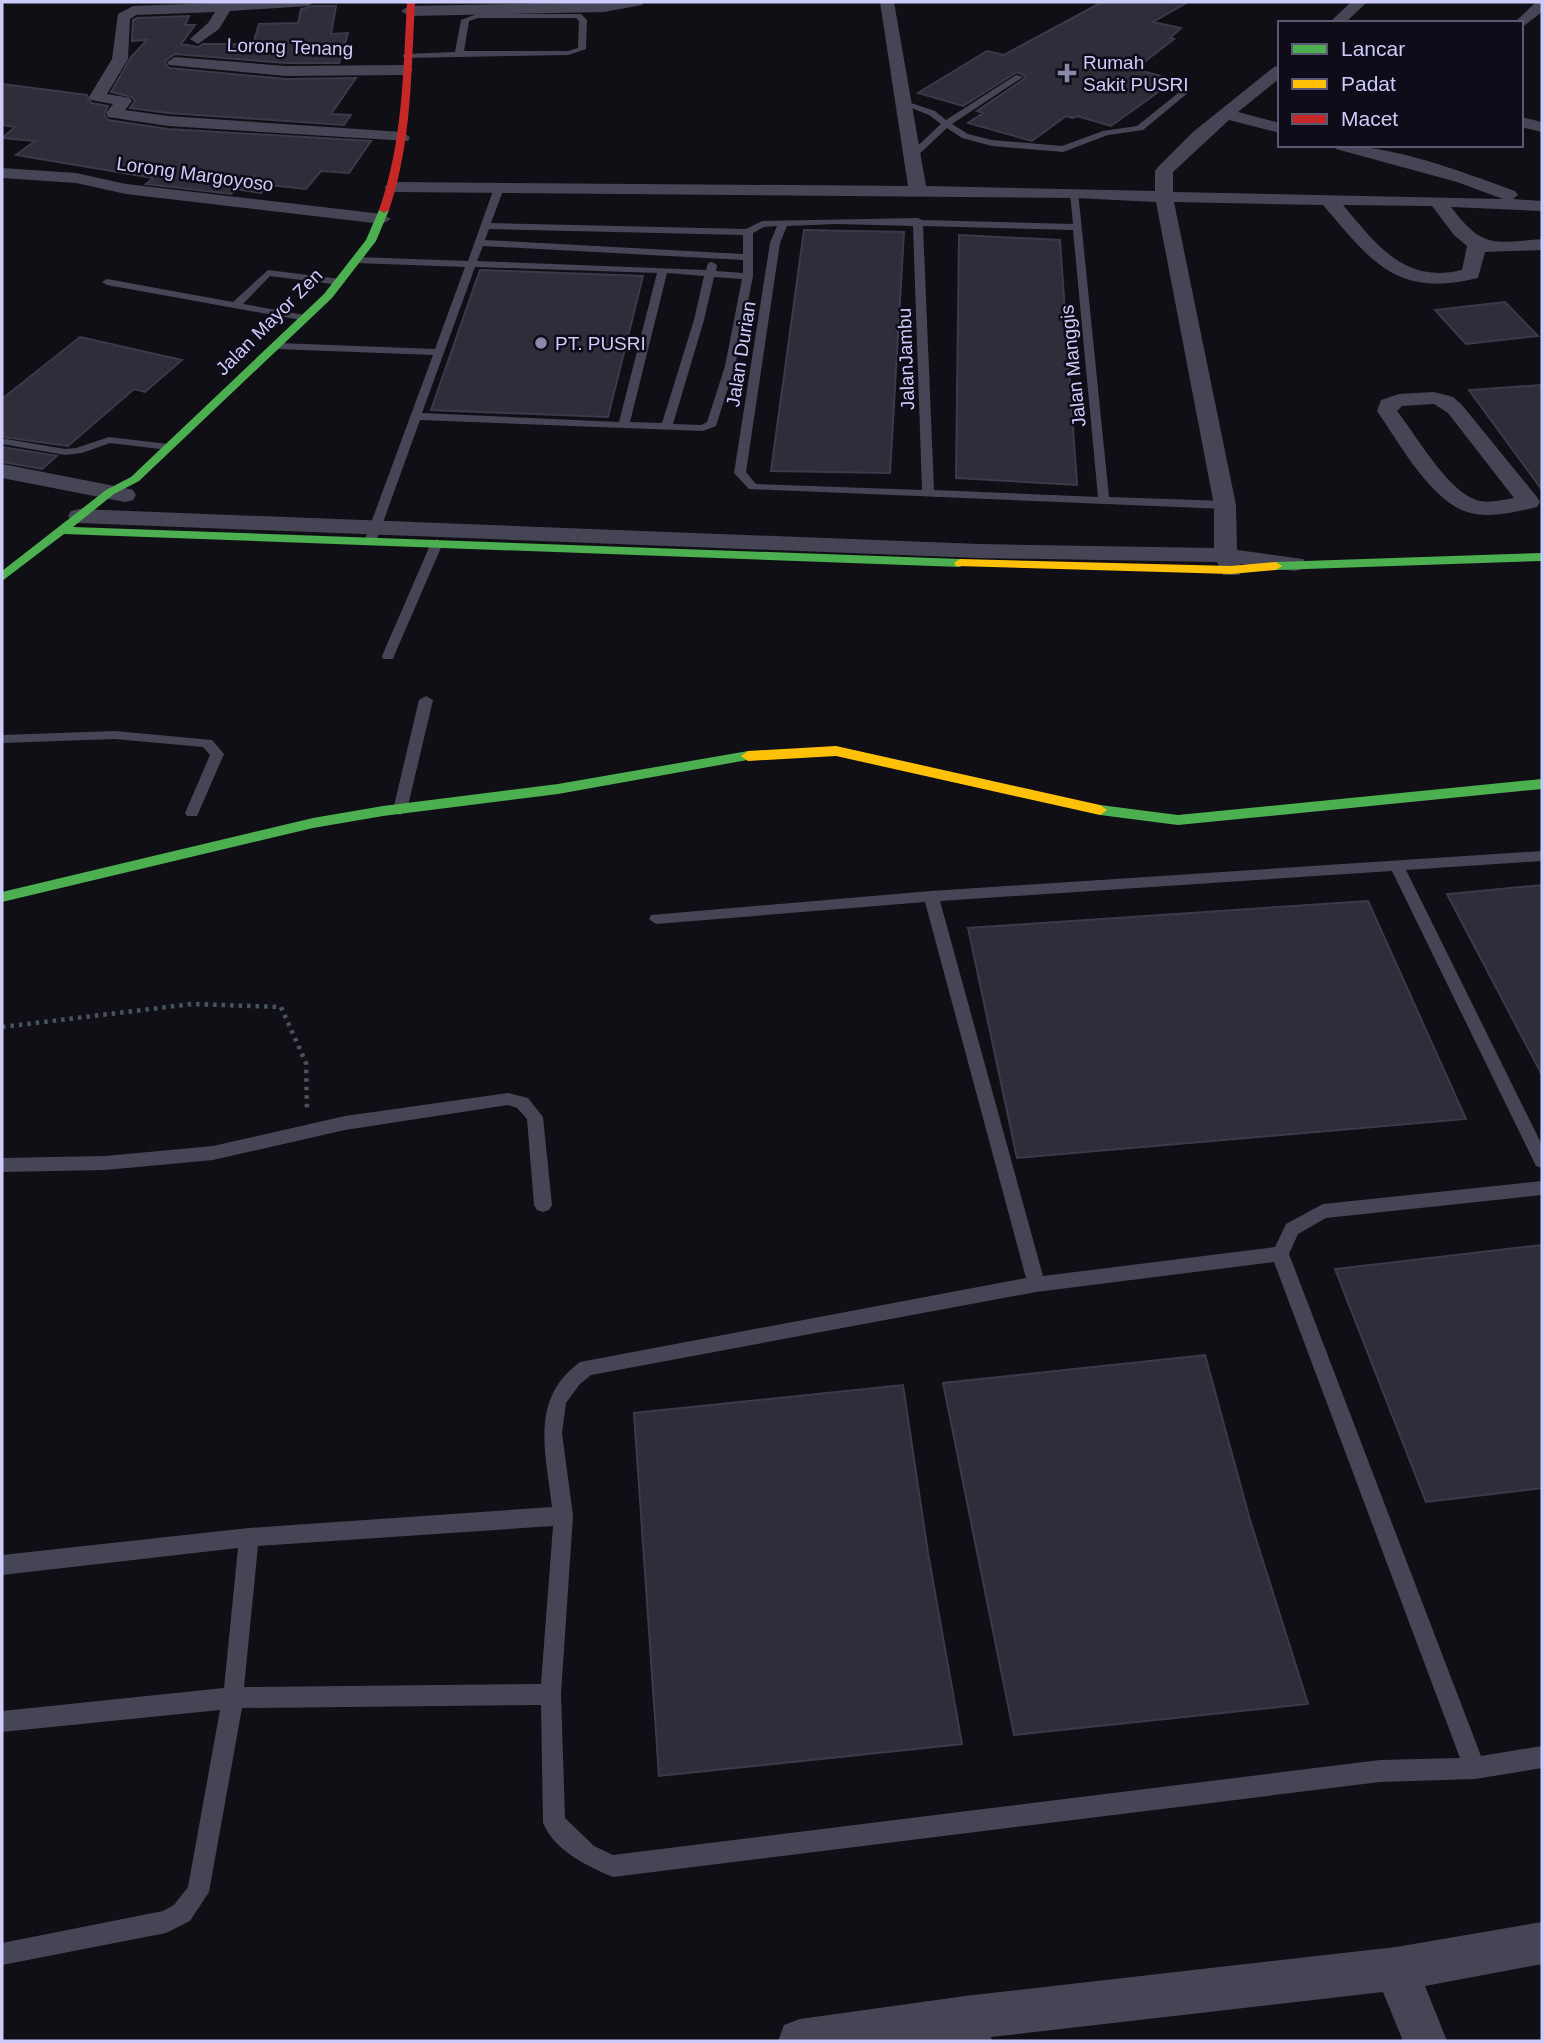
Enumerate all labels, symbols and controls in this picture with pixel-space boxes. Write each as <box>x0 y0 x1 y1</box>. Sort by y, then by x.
legend <box>1278 21 1523 147</box>
street label: Lorong Tenang <box>226 34 354 60</box>
text: Lancar <box>1341 37 1405 60</box>
place label: Rumah Sakit PUSRI <box>1083 52 1189 95</box>
marker: Rumah Sakit PUSRI <box>1057 63 1077 83</box>
text: Padat <box>1341 72 1396 95</box>
text: Macet <box>1341 107 1398 130</box>
street label: Lorong Margoyoso <box>115 153 275 195</box>
street label: Jalan Mayor Zen <box>212 265 326 379</box>
street label: Jalan Durian <box>722 300 760 408</box>
street label: Jalan Manggis <box>1056 304 1090 428</box>
street label: JalanJambu <box>894 307 918 411</box>
place label: PT. PUSRI <box>555 333 646 354</box>
marker: PT. PUSRI <box>533 335 549 351</box>

